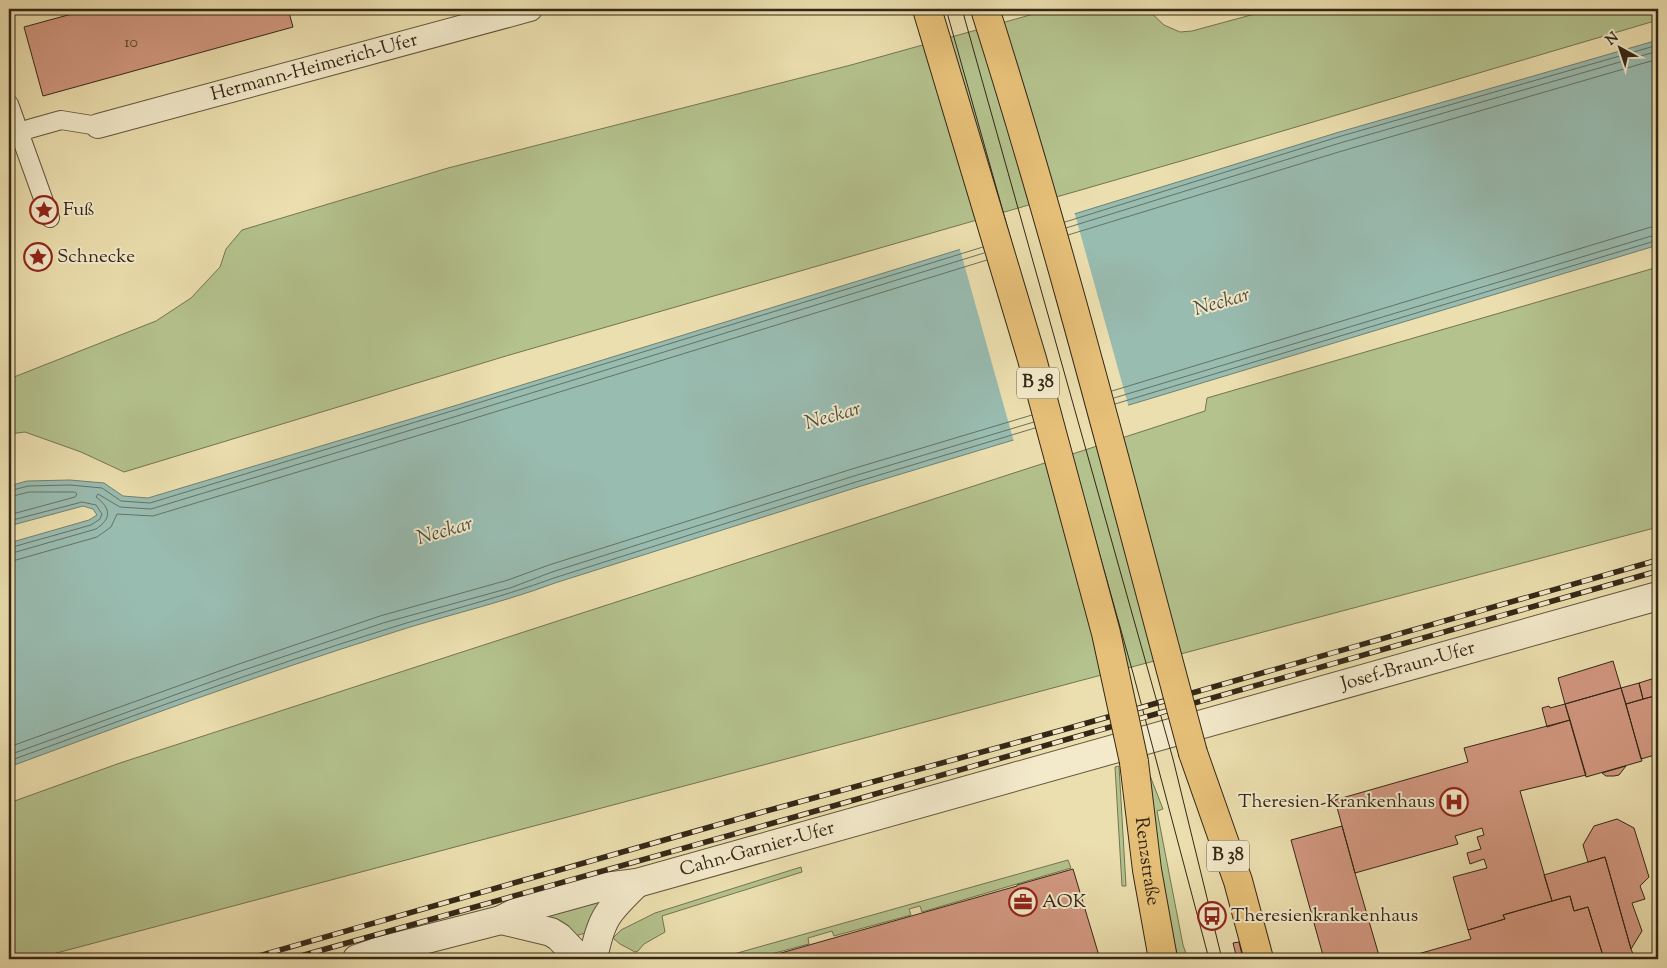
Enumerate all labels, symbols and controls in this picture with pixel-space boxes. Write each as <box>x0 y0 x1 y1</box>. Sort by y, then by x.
north arrow <box>1594 22 1644 72</box>
street label: Hermann-Heimerich-Ufer <box>208 27 421 108</box>
text: N <box>1602 28 1624 51</box>
house number: 10 <box>124 32 138 55</box>
place icon: Fuß <box>29 195 59 225</box>
place label: Fuß <box>63 197 94 224</box>
place icon: Schnecke <box>23 242 53 272</box>
place label: Schnecke <box>57 244 135 271</box>
water label: Neckar <box>1190 281 1254 325</box>
road number: B 38 <box>1017 368 1059 398</box>
water label: Neckar <box>801 395 865 439</box>
water label: Neckar <box>413 510 477 554</box>
street label: Josef-Braun-Ufer <box>1337 635 1478 698</box>
hospital icon: Theresien-Krankenhaus <box>1439 787 1469 817</box>
place label: Theresien-Krankenhaus <box>1238 789 1435 816</box>
street label: Cahn-Garnier-Ufer <box>677 815 838 884</box>
street label: Renzstraße <box>1127 815 1167 908</box>
road number: B 38 <box>1207 840 1249 871</box>
office icon: AOK <box>1008 887 1038 917</box>
place label: AOK <box>1042 889 1087 916</box>
bus stop icon: Theresienkrankenhaus <box>1197 901 1227 931</box>
place label: Theresienkrankenhaus <box>1231 903 1418 930</box>

